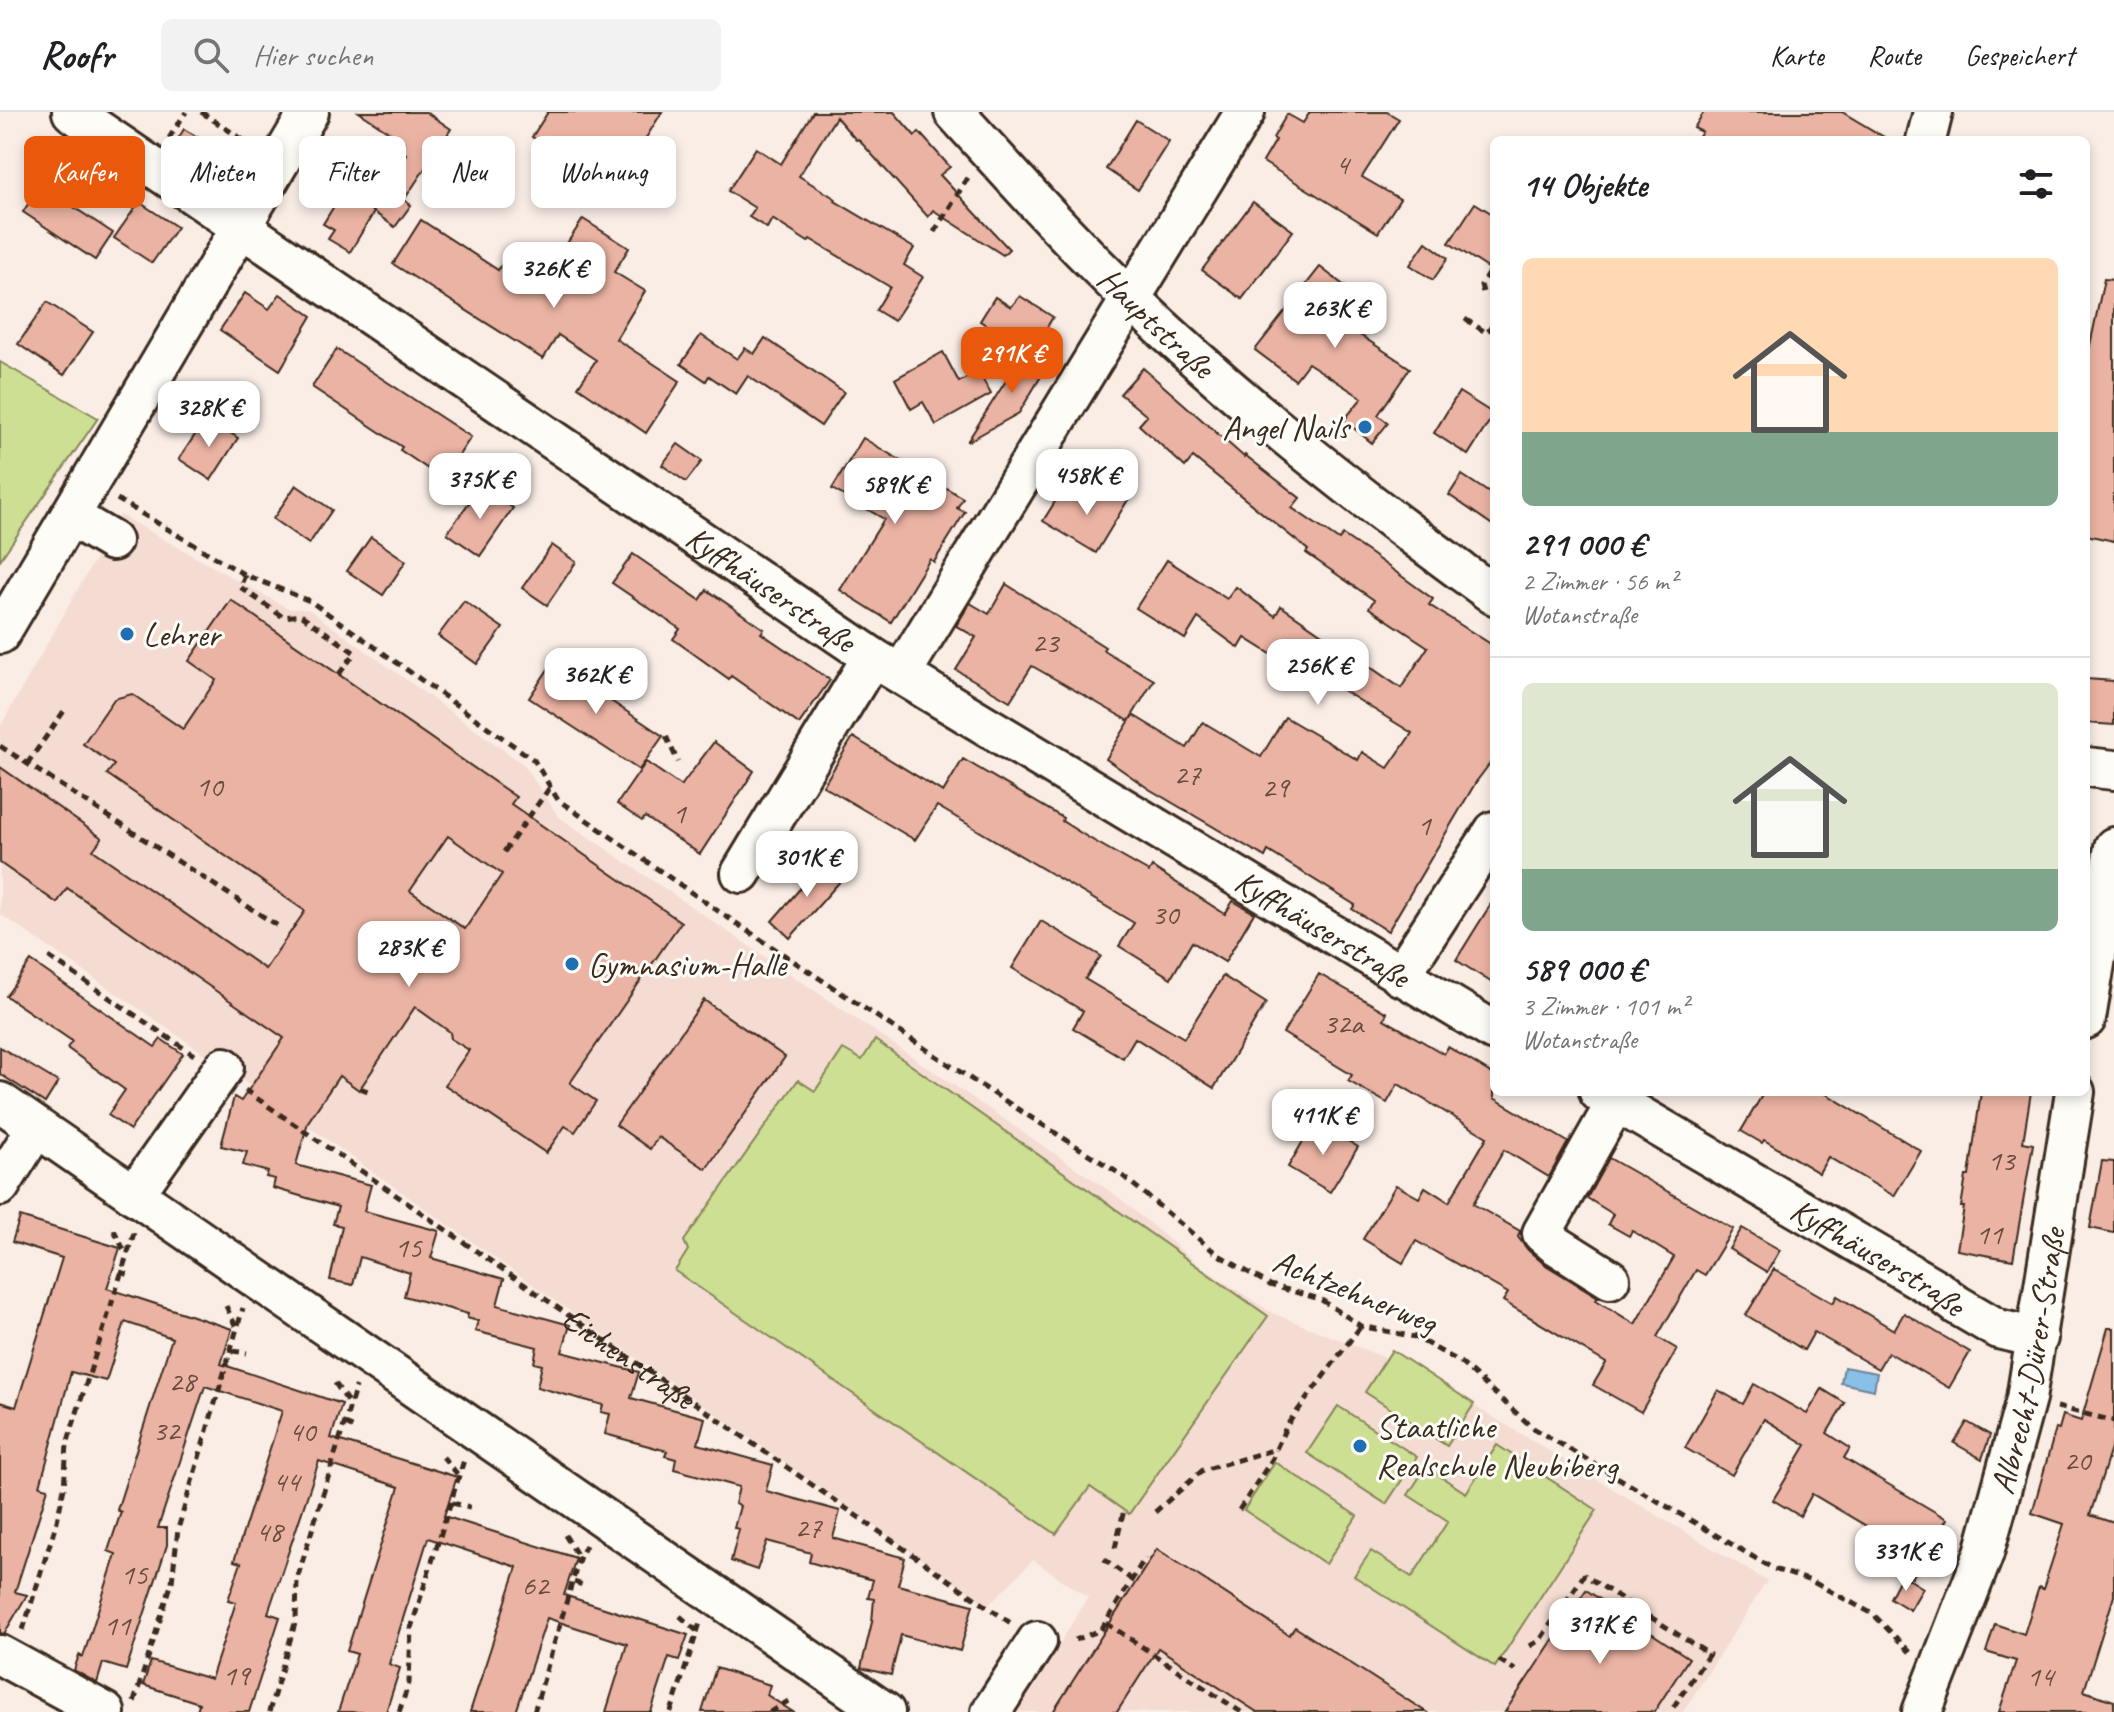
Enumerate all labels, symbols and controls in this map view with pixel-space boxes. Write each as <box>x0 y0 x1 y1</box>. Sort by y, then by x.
search box <box>161 19 721 91</box>
text: Roofr <box>40 32 113 79</box>
icon: search <box>189 33 233 77</box>
text: Hier suchen <box>253 36 373 74</box>
text: Karte <box>1770 38 1824 73</box>
text: Route <box>1868 38 1921 73</box>
text: Gespeichert <box>1965 38 2074 73</box>
chip: Kaufen <box>24 136 145 208</box>
chip: Mieten <box>161 136 283 208</box>
chip: Filter <box>299 136 406 208</box>
chip: Neu <box>422 136 515 208</box>
chip: Wohnung <box>531 136 676 208</box>
house number: 4 <box>1335 145 1351 183</box>
icon: filters <box>2014 162 2058 206</box>
text: 14 Objekte <box>1522 163 1647 206</box>
pin: 326K € <box>489 242 619 310</box>
text: 326K € <box>521 251 587 284</box>
street label: Hauptstraße <box>1089 257 1226 389</box>
pin: 263K € <box>1270 282 1400 350</box>
text: 263K € <box>1302 291 1368 324</box>
icon: home <box>1718 310 1862 454</box>
pin: 291K € <box>947 327 1077 395</box>
text: 291K € <box>979 336 1045 369</box>
pin: 328K € <box>144 381 274 449</box>
text: 328K € <box>176 390 242 423</box>
place label: Angel Nails <box>1222 406 1351 449</box>
marker: Angel Nails <box>1356 418 1374 436</box>
pin: 458K € <box>1022 449 1152 517</box>
pin: 375K € <box>415 453 545 521</box>
pin: 589K € <box>830 458 960 526</box>
text: 458K € <box>1054 458 1120 491</box>
text: 375K € <box>447 462 513 495</box>
text: 589K € <box>862 467 928 500</box>
street label: Kyffhäuserstraße <box>678 515 867 663</box>
text: 291 000 € <box>1522 522 1645 565</box>
text: 2 Zimmer · 56 m² <box>1522 565 1677 598</box>
text: Wotanstraße <box>1522 598 1637 631</box>
place label: Lehrer <box>143 613 223 656</box>
house number: 23 <box>1032 623 1061 661</box>
marker: Lehrer <box>118 625 136 643</box>
pin: 256K € <box>1253 639 1383 707</box>
pin: 362K € <box>531 648 661 716</box>
text: 256K € <box>1285 648 1351 681</box>
text: 362K € <box>563 657 629 690</box>
icon: home <box>1718 735 1862 879</box>
house number: 27 <box>1174 755 1202 793</box>
house number: 10 <box>196 767 225 805</box>
house number: 29 <box>1262 768 1291 806</box>
house number: 1 <box>672 794 687 832</box>
house number: 1 <box>1417 806 1432 844</box>
pin: 301K € <box>742 831 872 899</box>
text: 301K € <box>774 840 840 873</box>
street label: Kyffhäuserstraße <box>1228 859 1420 998</box>
house number: 30 <box>1152 895 1181 933</box>
pin: 283K € <box>344 921 474 989</box>
text: 283K € <box>376 930 442 963</box>
place label: Gymnasium-Halle <box>588 943 788 986</box>
text: 589 000 € <box>1522 947 1645 990</box>
marker: Gymnasium-Halle <box>563 955 581 973</box>
text: 3 Zimmer · 101 m² <box>1522 990 1688 1023</box>
house number: 32a <box>1323 1004 1365 1042</box>
text: Wotanstraße <box>1522 1023 1637 1056</box>
pin: 411K € <box>1258 1089 1388 1157</box>
text: 411K € <box>1290 1098 1356 1131</box>
house number: 13 <box>1988 1141 2017 1179</box>
street label: Kyffhäuserstraße <box>1783 1187 1977 1327</box>
house number: 11 <box>1976 1215 2004 1253</box>
street label: Albrecht-Dürer-Straße <box>1980 1222 2075 1498</box>
house number: 15 <box>395 1228 423 1266</box>
street label: Achtzehnerweg <box>1267 1239 1445 1344</box>
street label: Eichenstraße <box>554 1296 706 1420</box>
house number: 28 <box>169 1362 198 1400</box>
place label: Staatliche Realschule Neubiberg <box>1376 1405 1619 1487</box>
house number: 32 <box>153 1411 182 1449</box>
house number: 40 <box>289 1412 318 1450</box>
marker: Staatliche Realschule Neubiberg <box>1351 1437 1369 1455</box>
house number: 20 <box>2064 1441 2093 1479</box>
house number: 44 <box>273 1462 302 1500</box>
house number: 27 <box>795 1508 823 1546</box>
house number: 48 <box>256 1512 285 1550</box>
pin: 331K € <box>1841 1525 1971 1593</box>
text: 331K € <box>1873 1534 1939 1567</box>
house number: 15 <box>121 1555 149 1593</box>
house number: 62 <box>522 1566 551 1604</box>
pin: 317K € <box>1535 1598 1665 1666</box>
house number: 11 <box>104 1606 132 1644</box>
text: 317K € <box>1567 1607 1633 1640</box>
house number: 19 <box>223 1656 252 1694</box>
house number: 14 <box>2027 1657 2056 1695</box>

